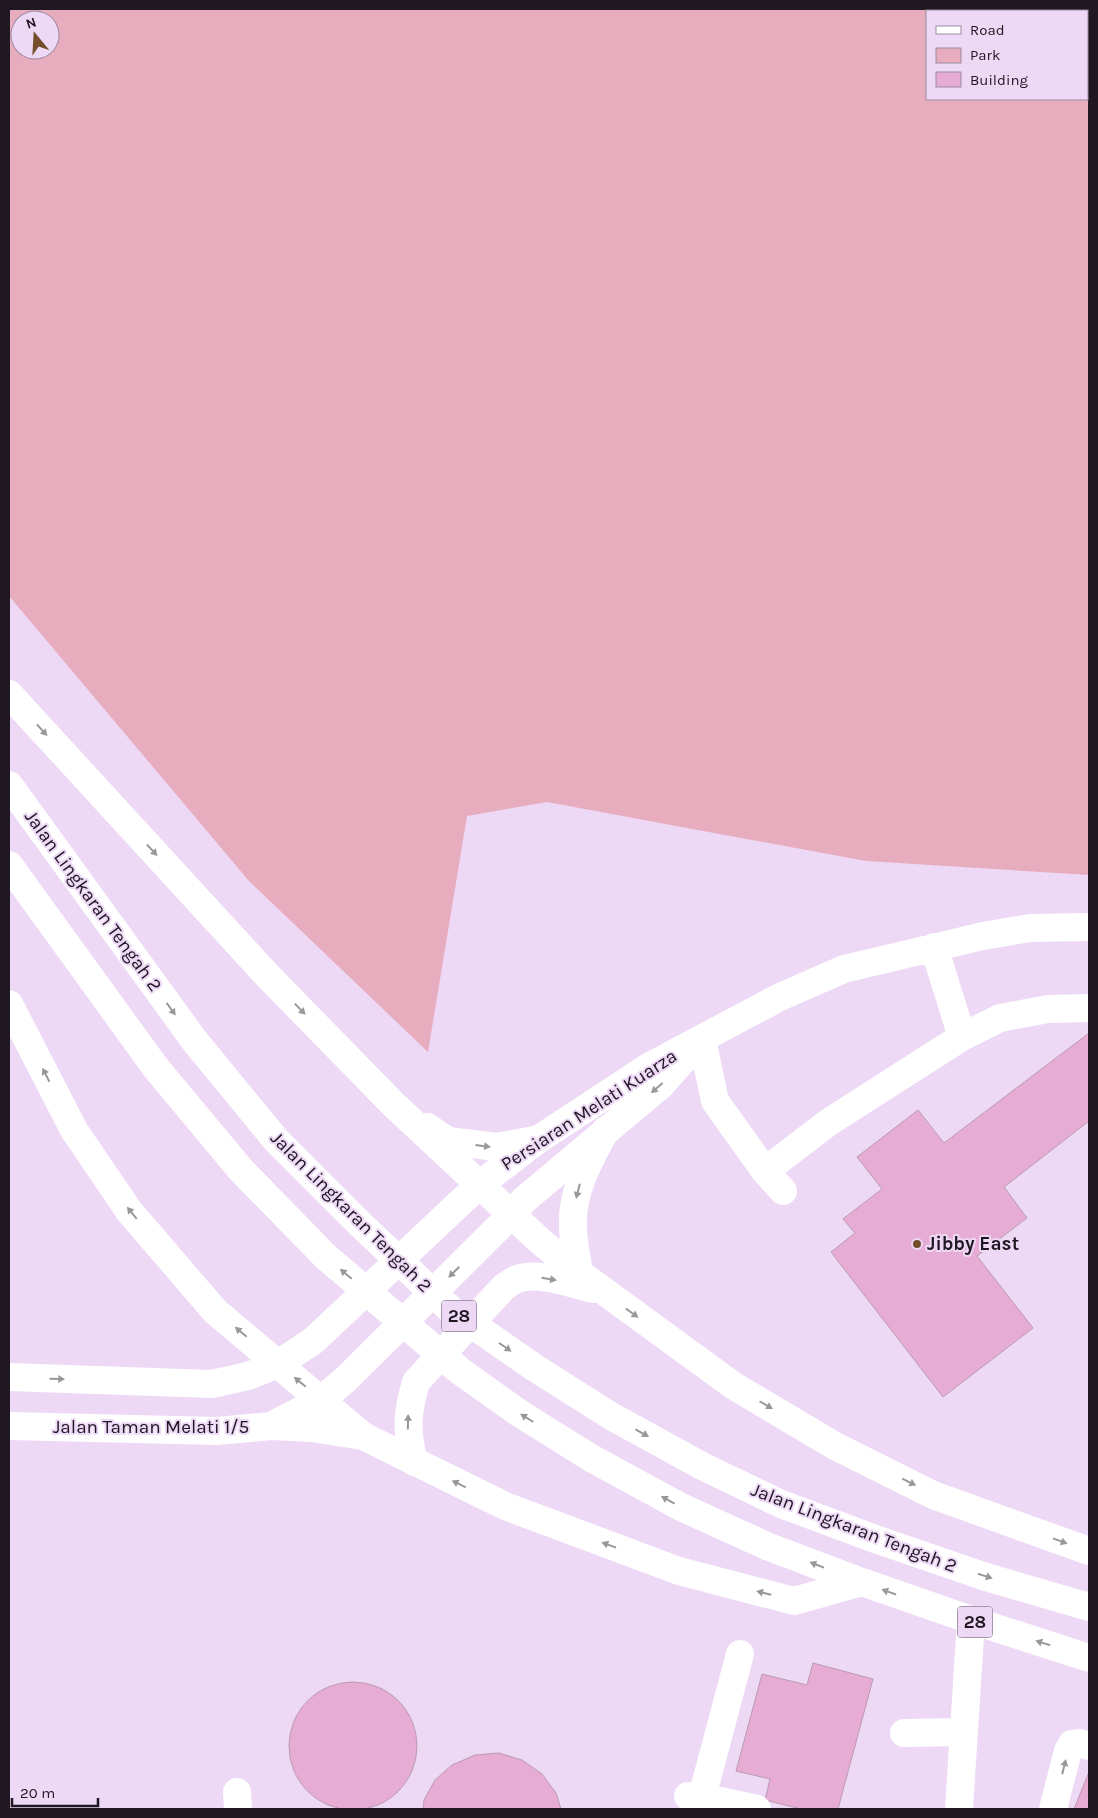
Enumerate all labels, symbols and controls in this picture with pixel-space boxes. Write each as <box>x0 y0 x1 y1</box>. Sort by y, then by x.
north arrow <box>10 10 60 60</box>
legend <box>926 10 1088 100</box>
text: N <box>24 13 39 33</box>
text: Road <box>970 21 1005 39</box>
text: Park <box>970 46 1000 64</box>
text: Building <box>970 71 1028 89</box>
one-way arrow <box>36 724 48 736</box>
street label: Jalan Lingkaran Tengah 2 <box>20 806 166 996</box>
one-way arrow <box>146 843 158 855</box>
one-way arrow <box>166 1002 176 1015</box>
one-way arrow <box>294 1002 306 1014</box>
street label: Persiaran Melati Kuarza <box>497 1045 681 1175</box>
one-way arrow <box>41 1068 50 1082</box>
one-way arrow <box>651 1082 664 1093</box>
street label: Jalan Lingkaran Tengah 2 <box>266 1127 436 1297</box>
one-way arrow <box>475 1142 491 1150</box>
one-way arrow <box>574 1184 582 1199</box>
one-way arrow <box>126 1206 137 1219</box>
place label: Jibby East <box>927 1233 1019 1255</box>
marker: Jibby East <box>911 1238 923 1250</box>
one-way arrow <box>448 1266 460 1278</box>
one-way arrow <box>339 1268 352 1279</box>
one-way arrow <box>541 1275 557 1283</box>
road number: 28 <box>442 1300 476 1332</box>
one-way arrow <box>625 1308 639 1318</box>
one-way arrow <box>234 1327 247 1338</box>
one-way arrow <box>498 1342 512 1352</box>
one-way arrow <box>50 1375 66 1383</box>
one-way arrow <box>294 1376 306 1388</box>
one-way arrow <box>759 1401 772 1410</box>
one-way arrow <box>521 1413 534 1423</box>
one-way arrow <box>404 1414 412 1430</box>
street label: Jalan Taman Melati 1/5 <box>53 1416 249 1438</box>
one-way arrow <box>635 1429 650 1437</box>
one-way arrow <box>902 1478 916 1486</box>
street label: Jalan Lingkaran Tengah 2 <box>748 1479 960 1577</box>
one-way arrow <box>452 1480 466 1488</box>
one-way arrow <box>660 1496 675 1504</box>
one-way arrow <box>1053 1537 1068 1545</box>
one-way arrow <box>601 1541 616 1549</box>
one-way arrow <box>809 1561 824 1568</box>
one-way arrow <box>978 1573 993 1581</box>
one-way arrow <box>881 1587 896 1595</box>
one-way arrow <box>757 1589 772 1597</box>
road number: 28 <box>958 1606 992 1638</box>
one-way arrow <box>1035 1639 1050 1646</box>
one-way arrow <box>1060 1760 1068 1775</box>
scale bar <box>12 1776 99 1808</box>
text: 20 m <box>20 1784 55 1802</box>

